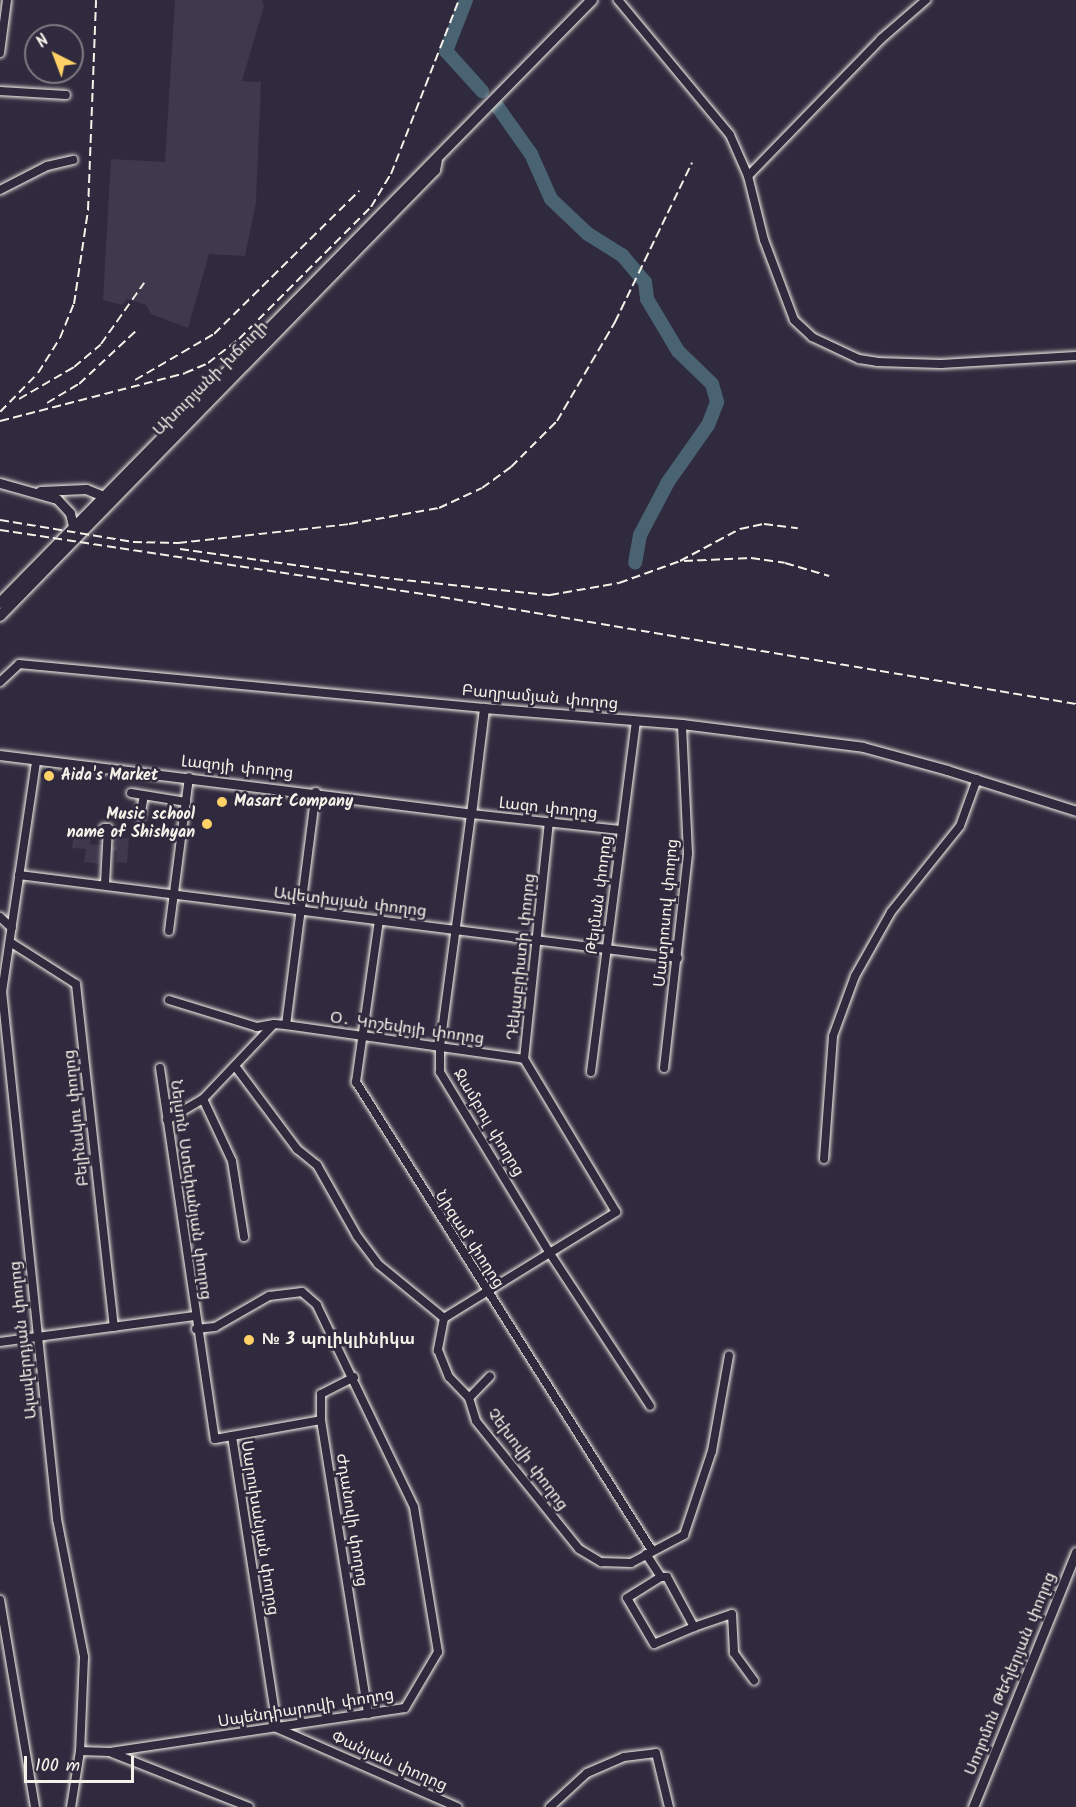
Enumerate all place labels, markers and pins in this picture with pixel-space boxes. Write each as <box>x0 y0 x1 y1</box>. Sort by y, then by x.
place label: Aida's Market <box>61 766 158 786</box>
marker: Aida's Market <box>42 769 56 783</box>
place label: Masart Company <box>234 792 353 812</box>
marker: Masart Company <box>215 795 229 809</box>
place label: Music school name of Shishyan <box>67 805 195 843</box>
marker: Music school name of Shishyan <box>200 817 214 831</box>
place label: № 3 պոլիկլինիկա <box>262 1330 415 1350</box>
marker: № 3 պոլիկլինիկա <box>240 1331 258 1349</box>

